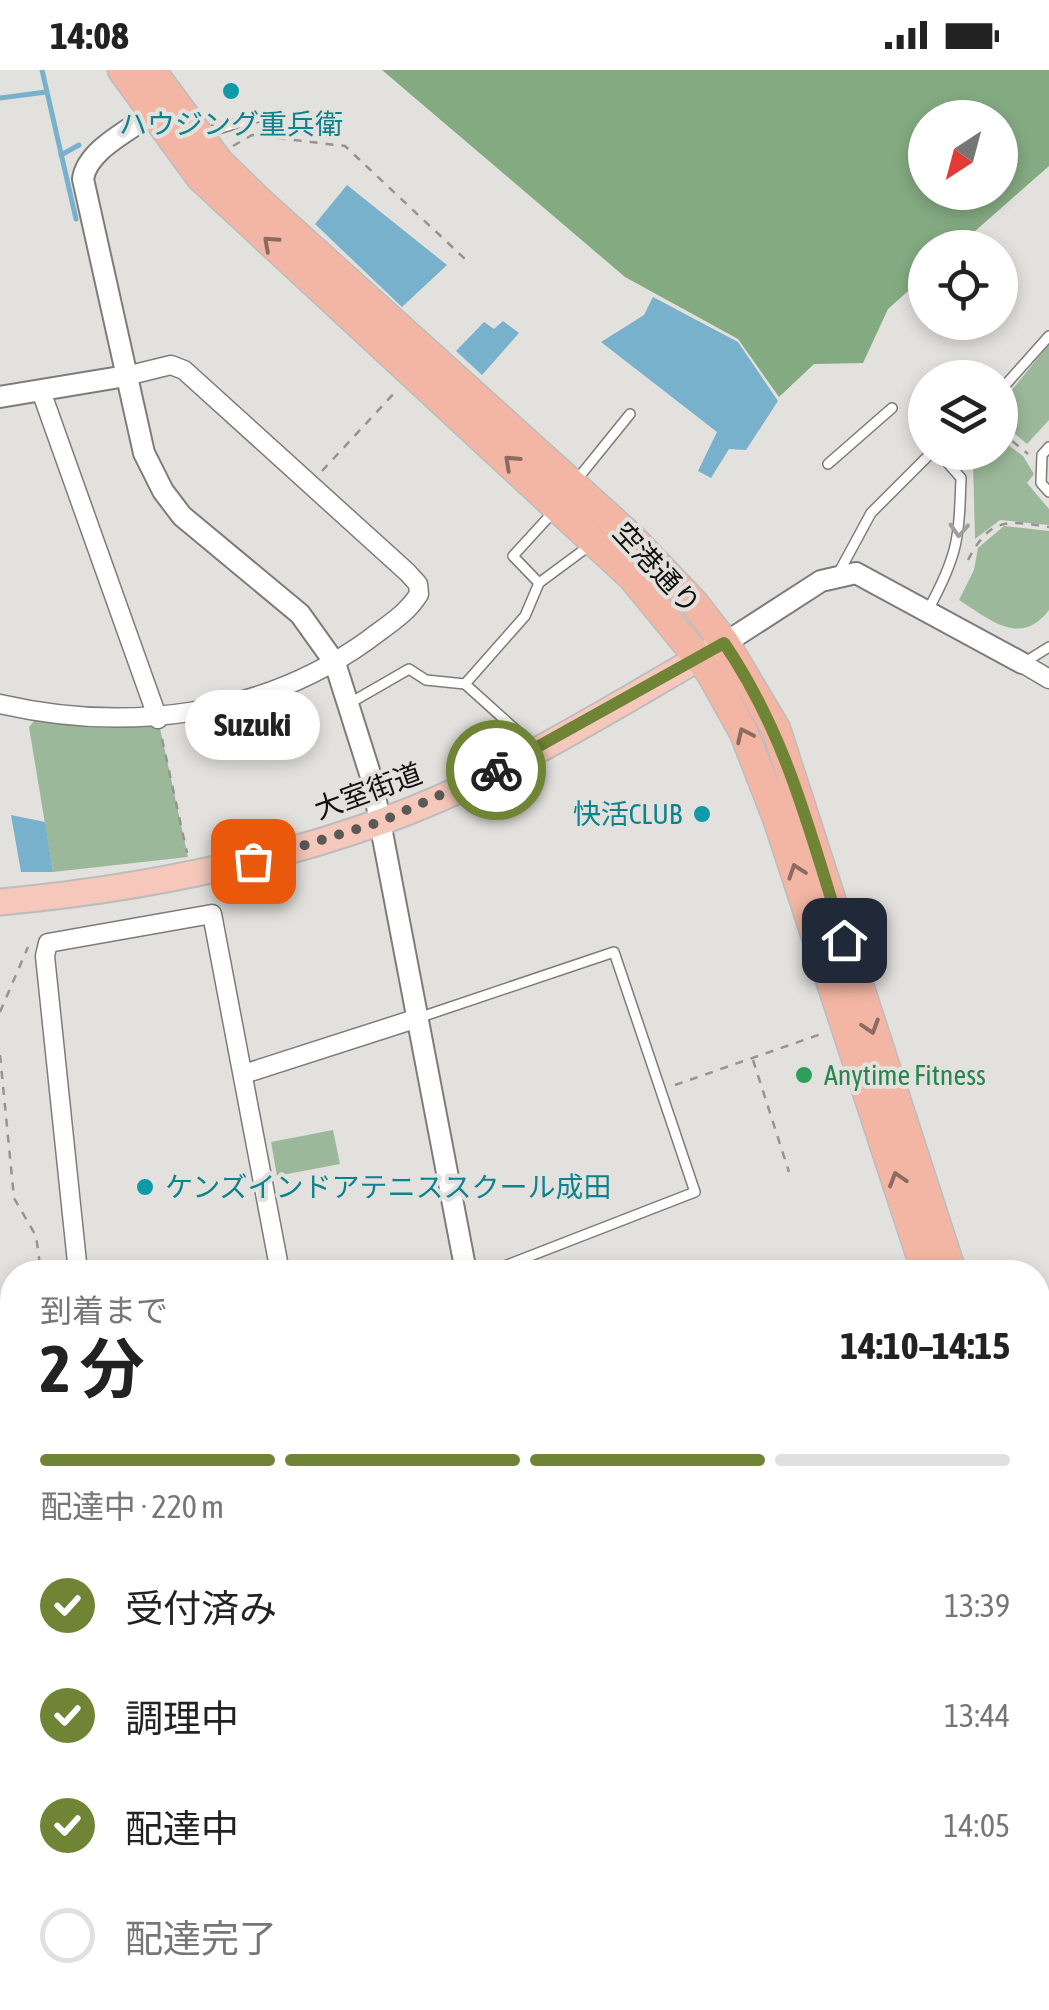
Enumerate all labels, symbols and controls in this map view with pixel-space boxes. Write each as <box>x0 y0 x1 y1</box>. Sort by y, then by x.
text: 14:08 <box>50 14 129 57</box>
marker: ハウジング重兵衛 <box>220 80 242 102</box>
north arrow <box>908 100 1018 210</box>
map controls <box>908 100 1018 470</box>
place label: ハウジング重兵衛 <box>119 108 343 140</box>
button: locate <box>908 230 1018 340</box>
one-way arrow <box>263 237 282 255</box>
button: layers <box>908 360 1018 470</box>
one-way arrow <box>504 456 522 474</box>
street label: 空港通り <box>607 516 707 620</box>
one-way arrow <box>949 522 970 538</box>
callout: Suzuki <box>186 691 320 761</box>
text: Suzuki <box>214 706 291 743</box>
courier <box>446 720 546 820</box>
one-way arrow <box>736 727 756 745</box>
icon: bike <box>469 743 524 798</box>
street label: 大室街道 <box>310 757 426 825</box>
place label: 快活CLUB <box>573 798 682 830</box>
marker: 快活CLUB <box>691 803 713 825</box>
pin <box>211 819 296 904</box>
icon: bag <box>226 834 281 889</box>
one-way arrow <box>787 863 807 880</box>
pin <box>802 898 887 983</box>
icon: home <box>817 913 872 968</box>
one-way arrow <box>860 1017 880 1034</box>
place label: Anytime Fitness <box>824 1059 986 1091</box>
marker: Anytime Fitness <box>793 1064 815 1086</box>
place label: ケンズインドアテニススクール成田 <box>165 1171 612 1203</box>
one-way arrow <box>888 1172 909 1189</box>
marker: ケンズインドアテニススクール成田 <box>134 1176 156 1198</box>
text: 到着まで <box>40 1292 168 1329</box>
text: 14:10–14:15 <box>840 1324 1010 1367</box>
text: 2 分 <box>40 1331 144 1406</box>
text: 配達中 · 220 m <box>40 1488 224 1525</box>
icon: check <box>40 1578 95 1633</box>
text: 受付済み <box>125 1587 277 1630</box>
text: 13:39 <box>944 1587 1010 1624</box>
icon: check <box>40 1688 95 1743</box>
text: 調理中 <box>125 1697 239 1740</box>
text: 13:44 <box>944 1697 1010 1734</box>
icon: check <box>40 1798 95 1853</box>
text: 配達中 <box>125 1807 239 1850</box>
text: 14:05 <box>944 1807 1010 1844</box>
text: 配達完了 <box>125 1917 277 1960</box>

